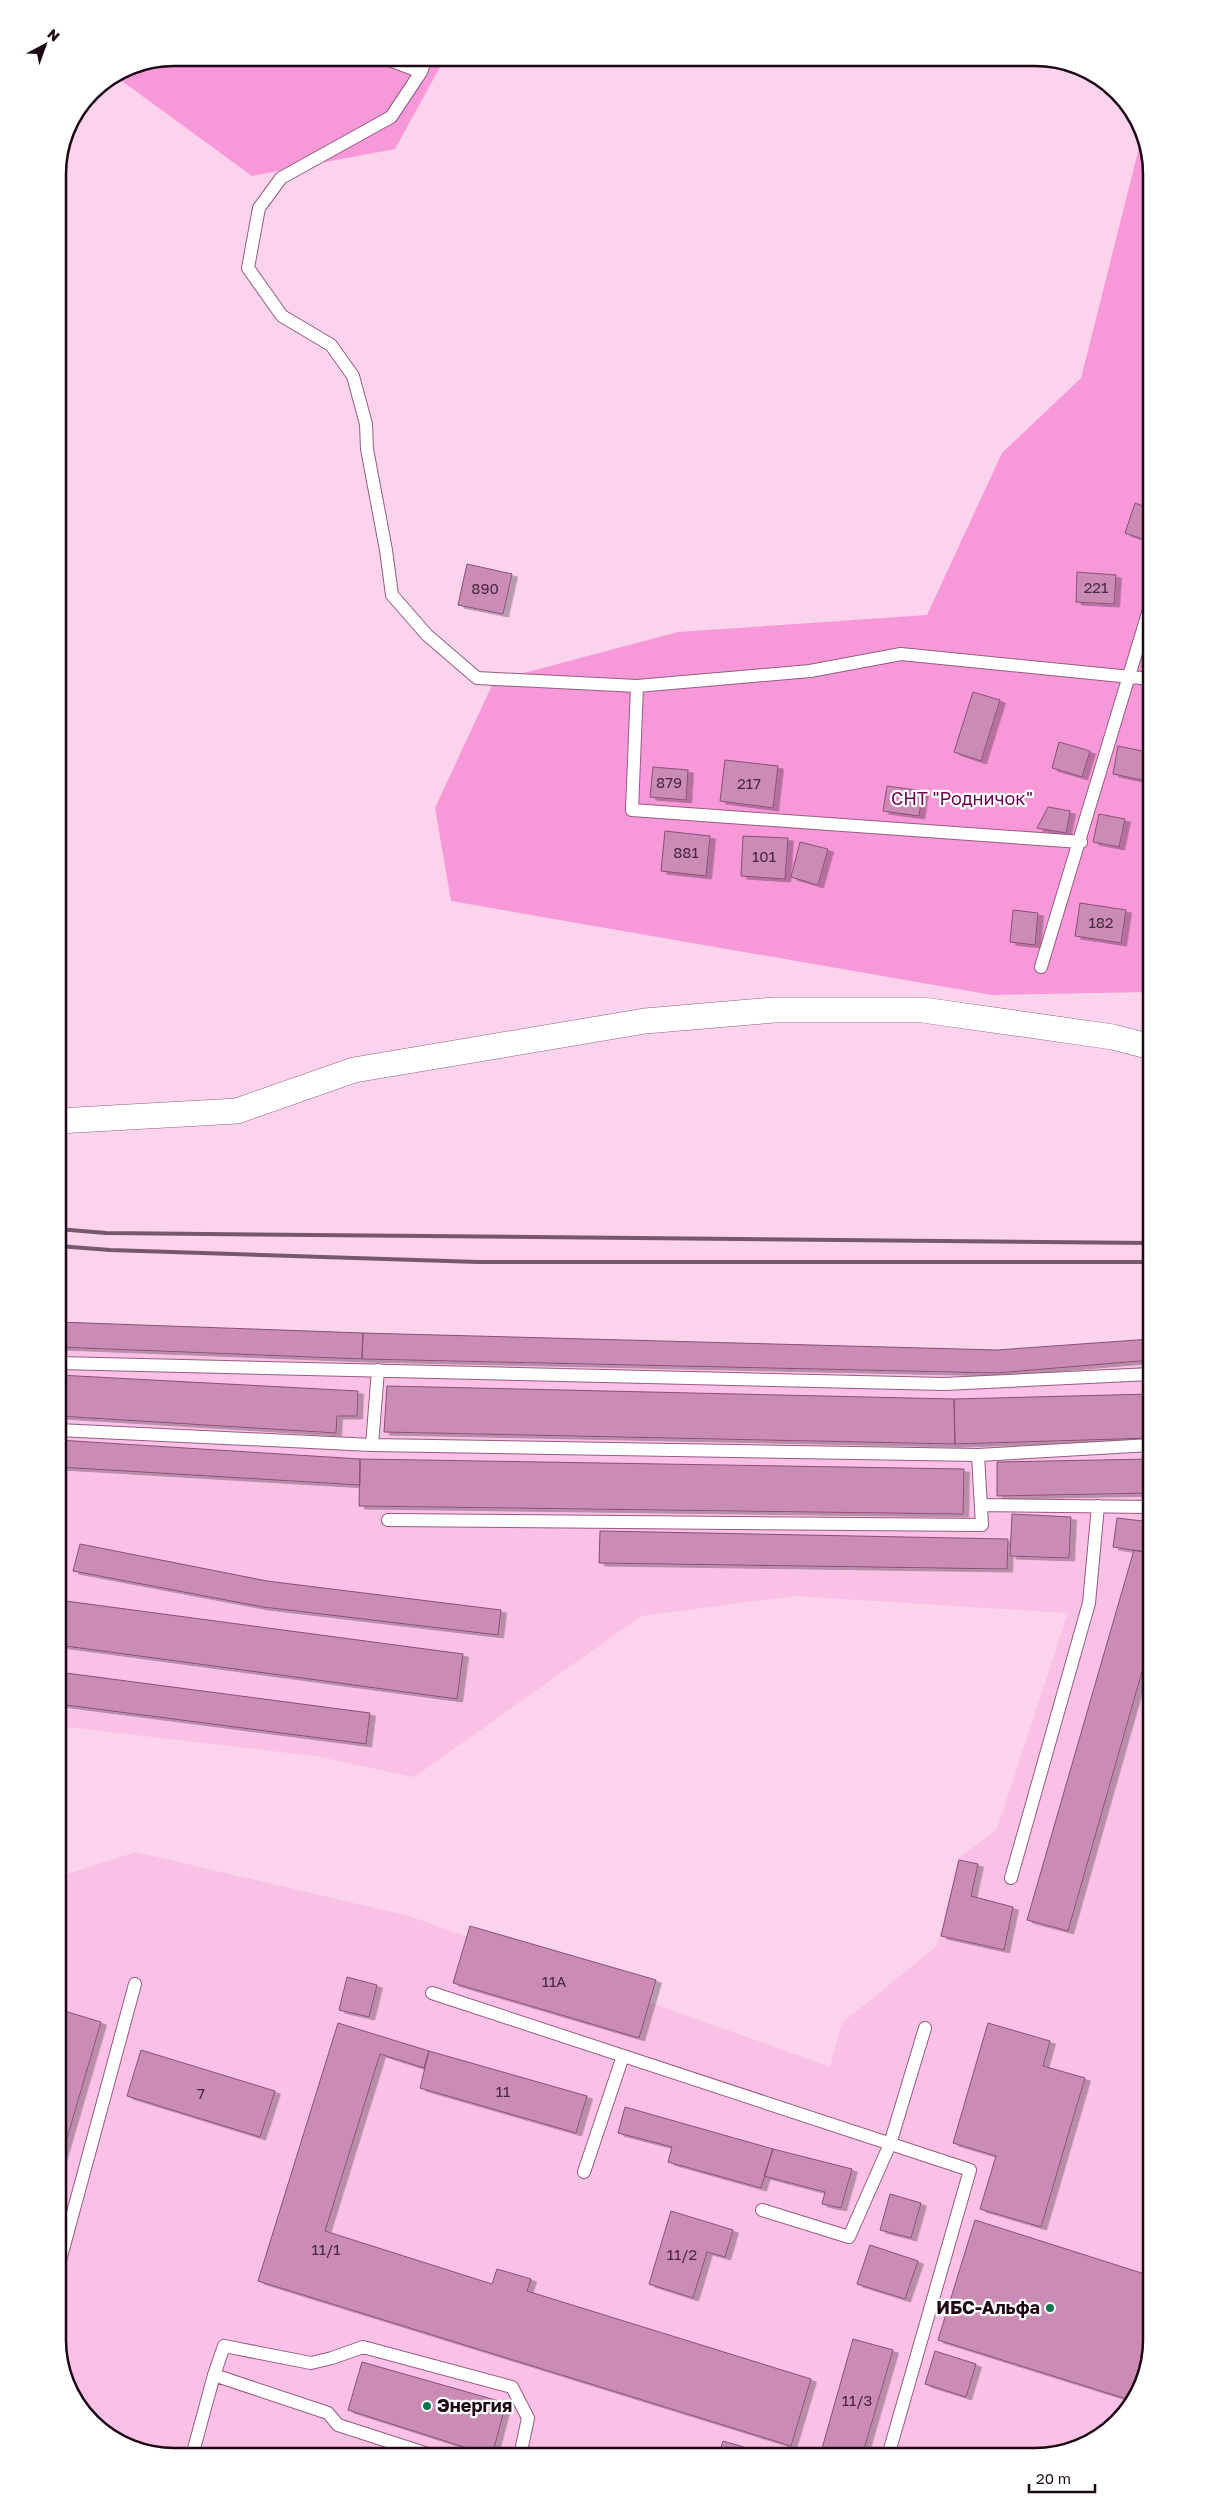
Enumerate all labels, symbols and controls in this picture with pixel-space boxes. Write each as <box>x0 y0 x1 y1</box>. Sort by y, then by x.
north arrow <box>20 20 70 70</box>
text: N <box>44 25 63 45</box>
house number: 221 <box>1084 578 1108 596</box>
house number: 890 <box>471 579 499 597</box>
house number: 879 <box>656 773 682 791</box>
house number: 217 <box>737 774 761 792</box>
park label: СНТ "Родничок" <box>891 787 1033 809</box>
house number: 881 <box>673 843 699 861</box>
house number: 101 <box>752 847 776 865</box>
house number: 182 <box>1088 913 1114 931</box>
house number: 11А <box>542 1972 566 1990</box>
house number: 11 <box>496 2082 510 2100</box>
house number: 7 <box>197 2084 205 2102</box>
house number: 11/1 <box>311 2240 341 2258</box>
house number: 11/2 <box>667 2245 697 2263</box>
place label: ИБС-Альфа <box>936 2296 1040 2318</box>
marker: ИБС-Альфа <box>1044 2302 1056 2314</box>
house number: 11/3 <box>842 2391 872 2409</box>
place label: Энергия <box>437 2394 512 2416</box>
marker: Энергия <box>421 2400 433 2412</box>
scale bar <box>1029 2462 1095 2494</box>
text: 20 m <box>1036 2469 1071 2487</box>

